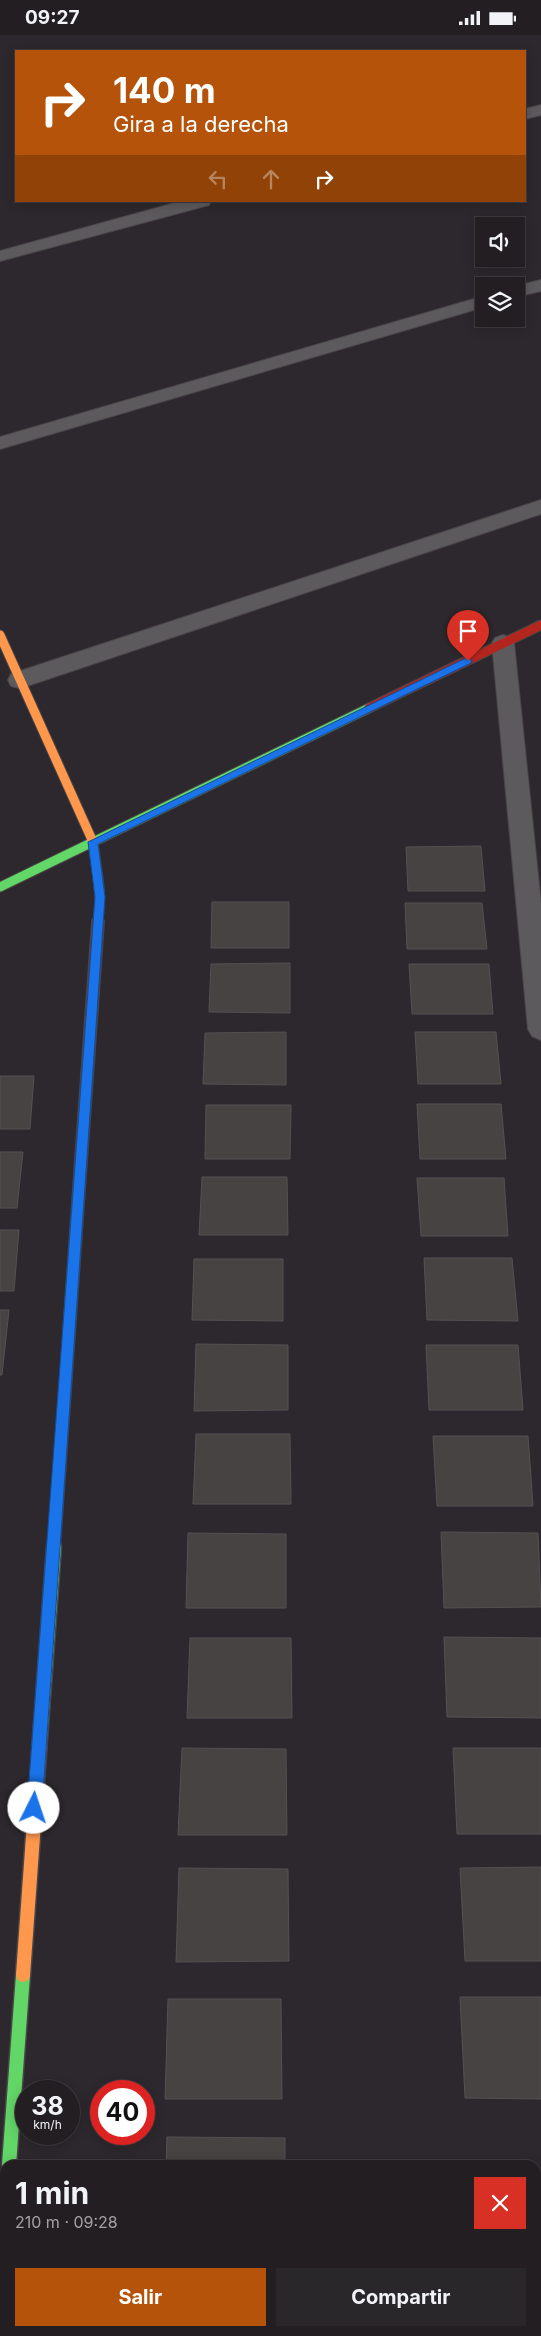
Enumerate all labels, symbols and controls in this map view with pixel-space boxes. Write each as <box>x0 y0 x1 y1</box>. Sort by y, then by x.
text: 09:27 <box>25 6 80 29</box>
text: 140 m <box>113 69 216 111</box>
icon: right <box>30 70 95 135</box>
text: Gira a la derecha <box>113 111 289 137</box>
icon: left <box>204 165 232 193</box>
icon: ahead <box>257 165 285 193</box>
icon: right <box>310 165 338 193</box>
map controls <box>475 217 525 327</box>
button: sound <box>475 217 525 267</box>
button: layers <box>475 277 525 327</box>
pin <box>447 610 489 661</box>
icon: arrive <box>454 617 482 645</box>
position arrow <box>7 1781 59 1833</box>
speed limit sign: 40 <box>90 2080 155 2145</box>
text: 38 <box>31 2091 64 2121</box>
text: km/h <box>33 2117 62 2132</box>
text: 1 min <box>15 2175 89 2211</box>
button: close <box>474 2177 526 2229</box>
text: 210 m · 09:28 <box>15 2212 118 2232</box>
button: Salir <box>15 2268 266 2326</box>
button: Compartir <box>276 2268 526 2326</box>

